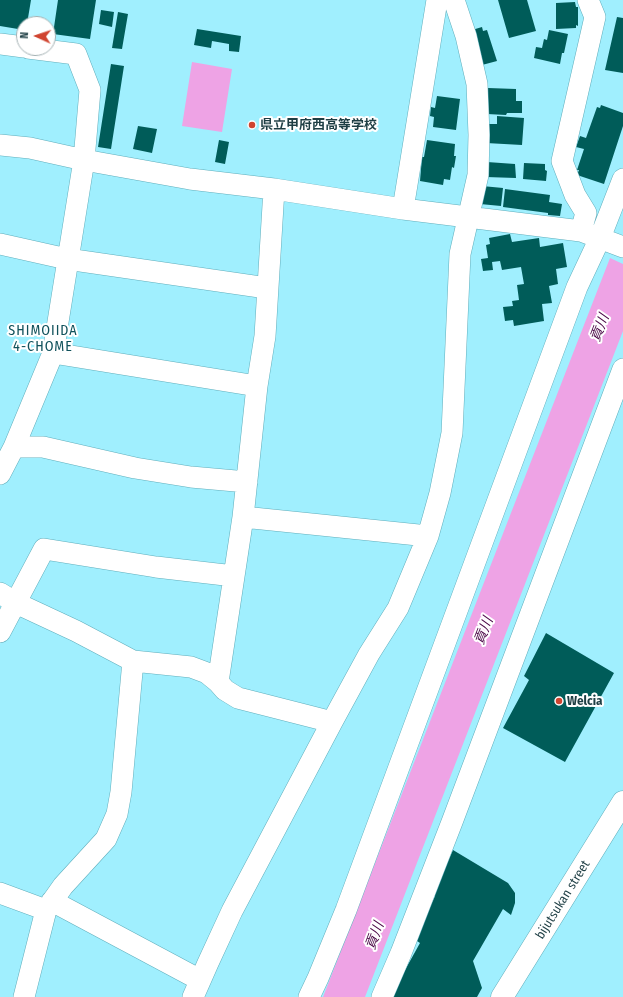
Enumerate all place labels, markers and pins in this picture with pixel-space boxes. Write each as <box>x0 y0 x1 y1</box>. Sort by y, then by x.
place label: 県立甲府西高等学校 <box>260 117 377 133</box>
marker: 県立甲府西高等学校 <box>247 120 257 130</box>
place label: Welcia <box>567 693 602 709</box>
marker: Welcia <box>554 696 564 706</box>

